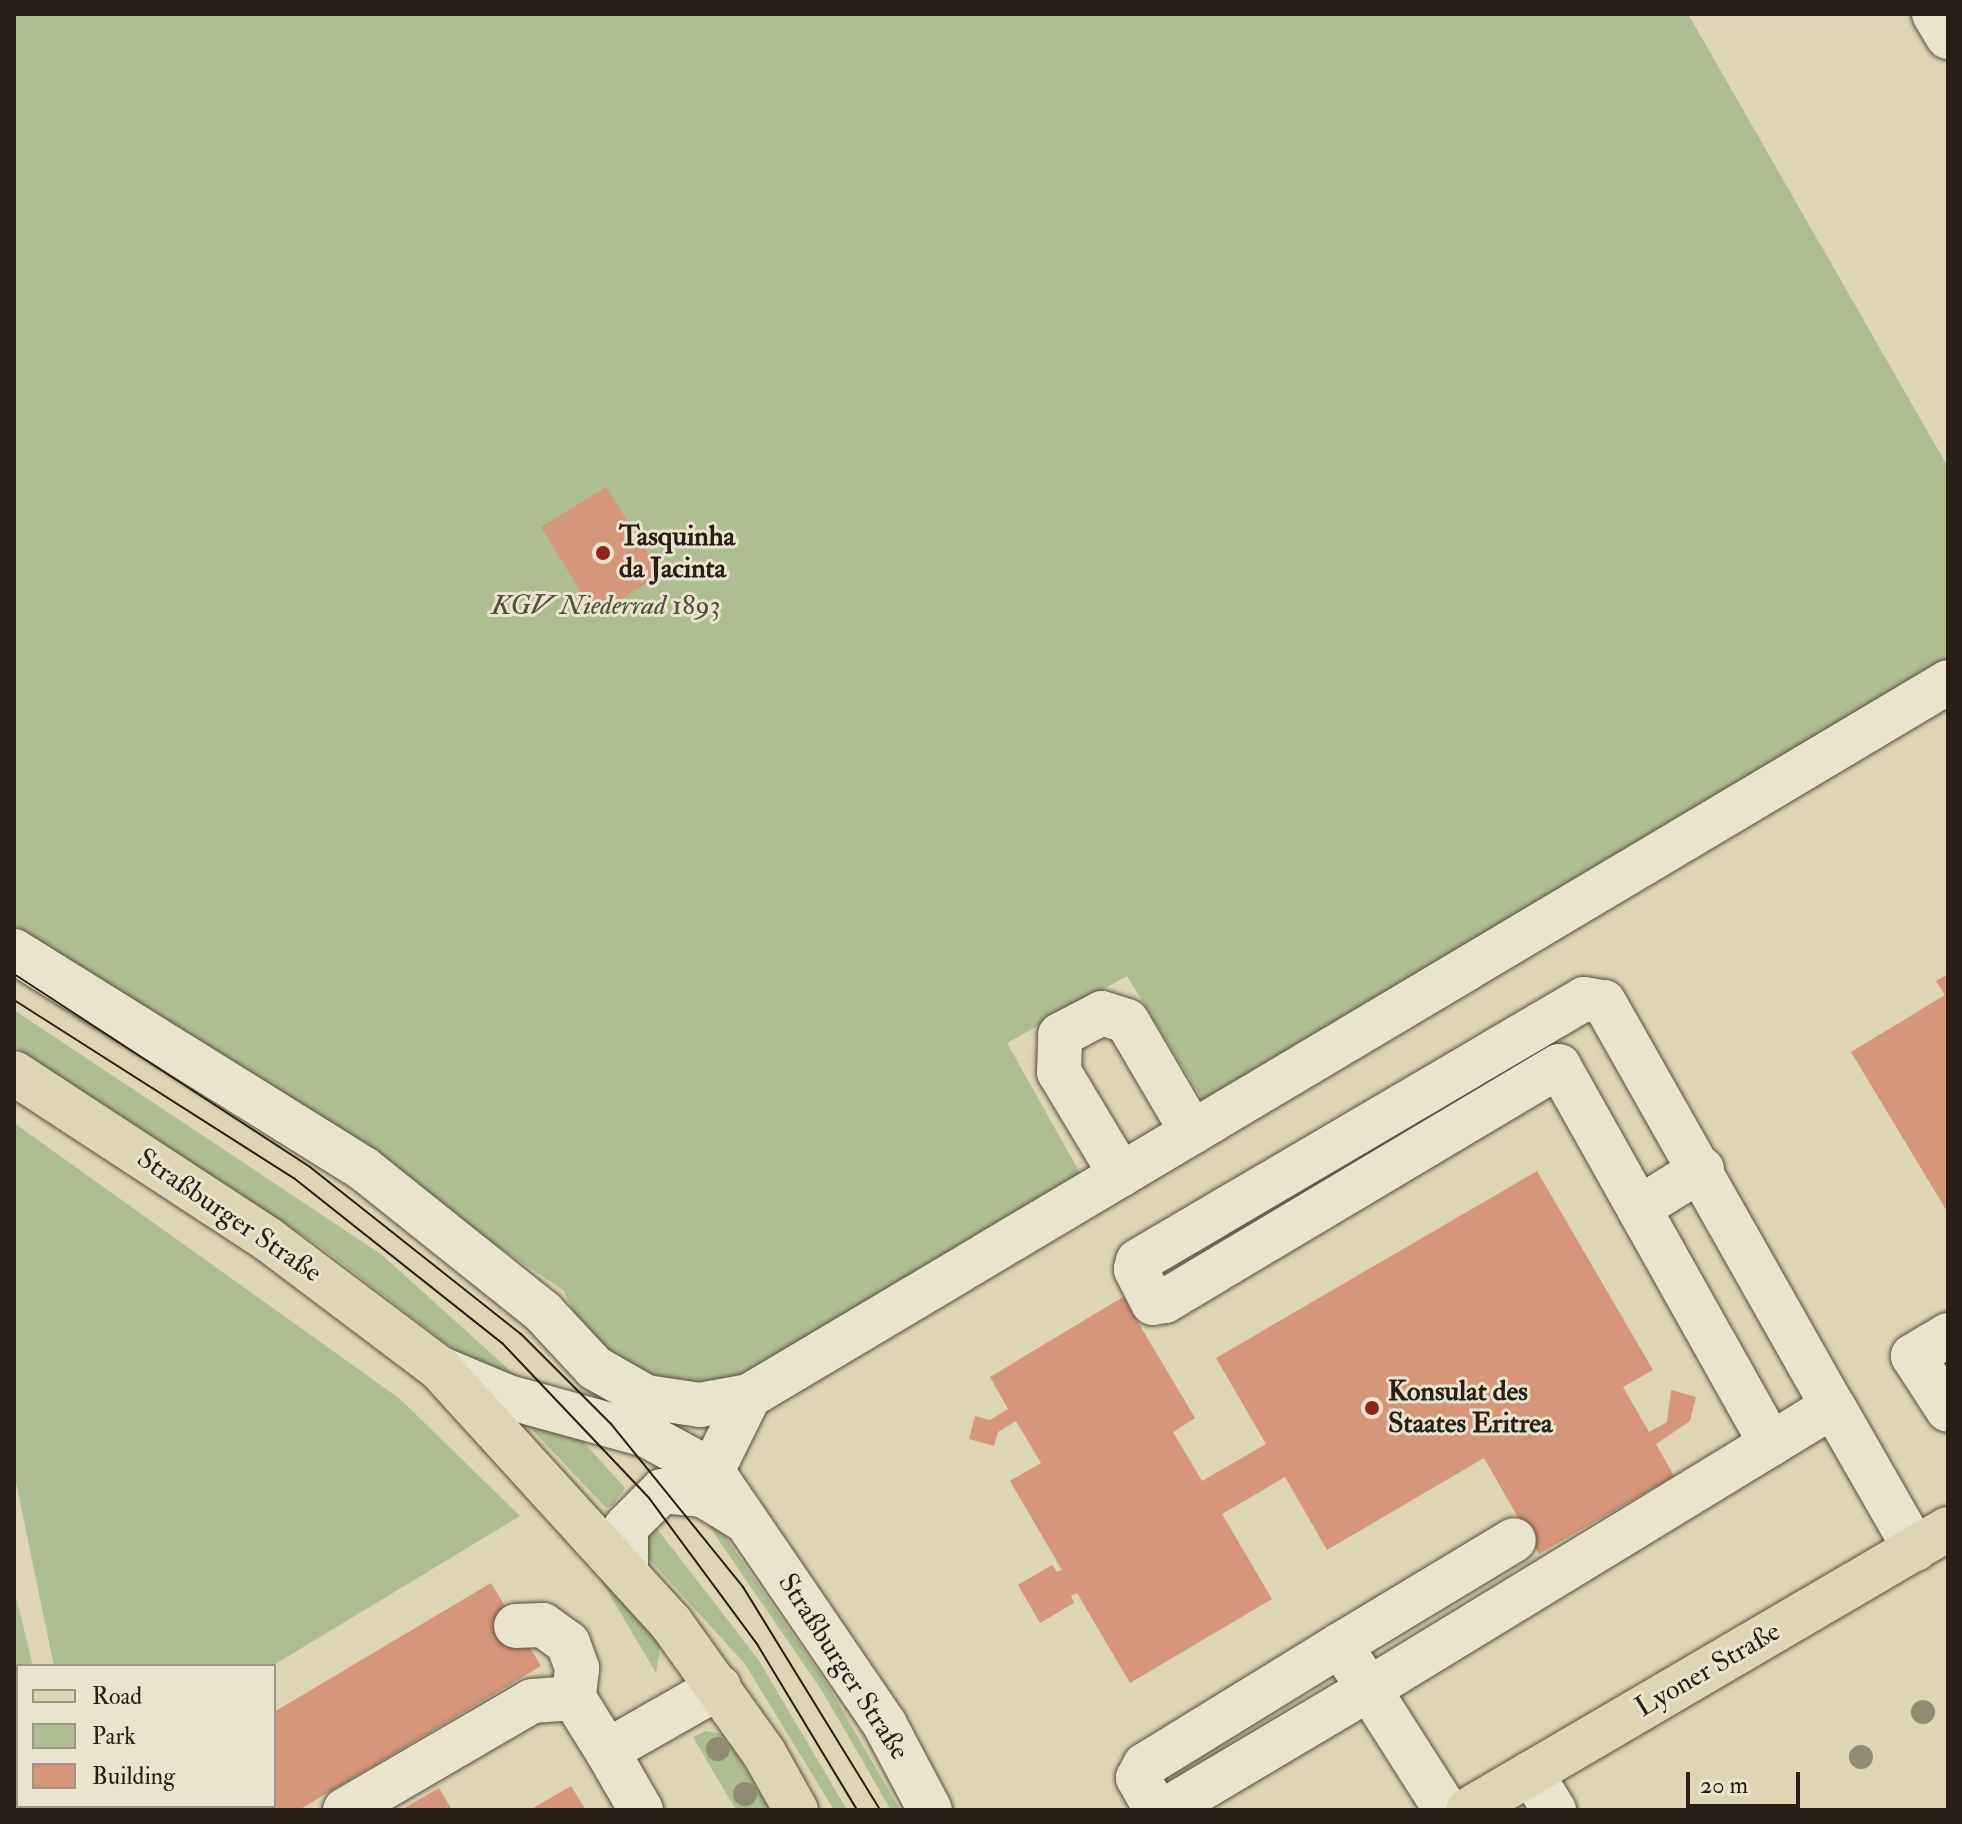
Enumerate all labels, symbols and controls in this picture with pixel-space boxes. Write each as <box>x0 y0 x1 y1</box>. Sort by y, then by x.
place label: Tasquinha da Jacinta <box>619 520 735 586</box>
marker: Tasquinha da Jacinta <box>594 544 612 562</box>
park label: KGV Niederrad 1893 <box>491 589 721 623</box>
street label: Straßburger Straße <box>130 1142 328 1290</box>
place label: Konsulat des Staates Eritrea <box>1388 1375 1552 1441</box>
marker: Konsulat des Staates Eritrea <box>1363 1399 1381 1417</box>
street label: Straßburger Straße <box>770 1568 916 1766</box>
street label: Lyoner Straße <box>1630 1615 1786 1725</box>
legend <box>16 1664 276 1808</box>
text: Road <box>92 1681 142 1712</box>
text: Park <box>92 1721 136 1752</box>
scale bar <box>1690 1756 1804 1806</box>
text: Building <box>92 1761 175 1792</box>
text: 20 m <box>1700 1770 1748 1801</box>

